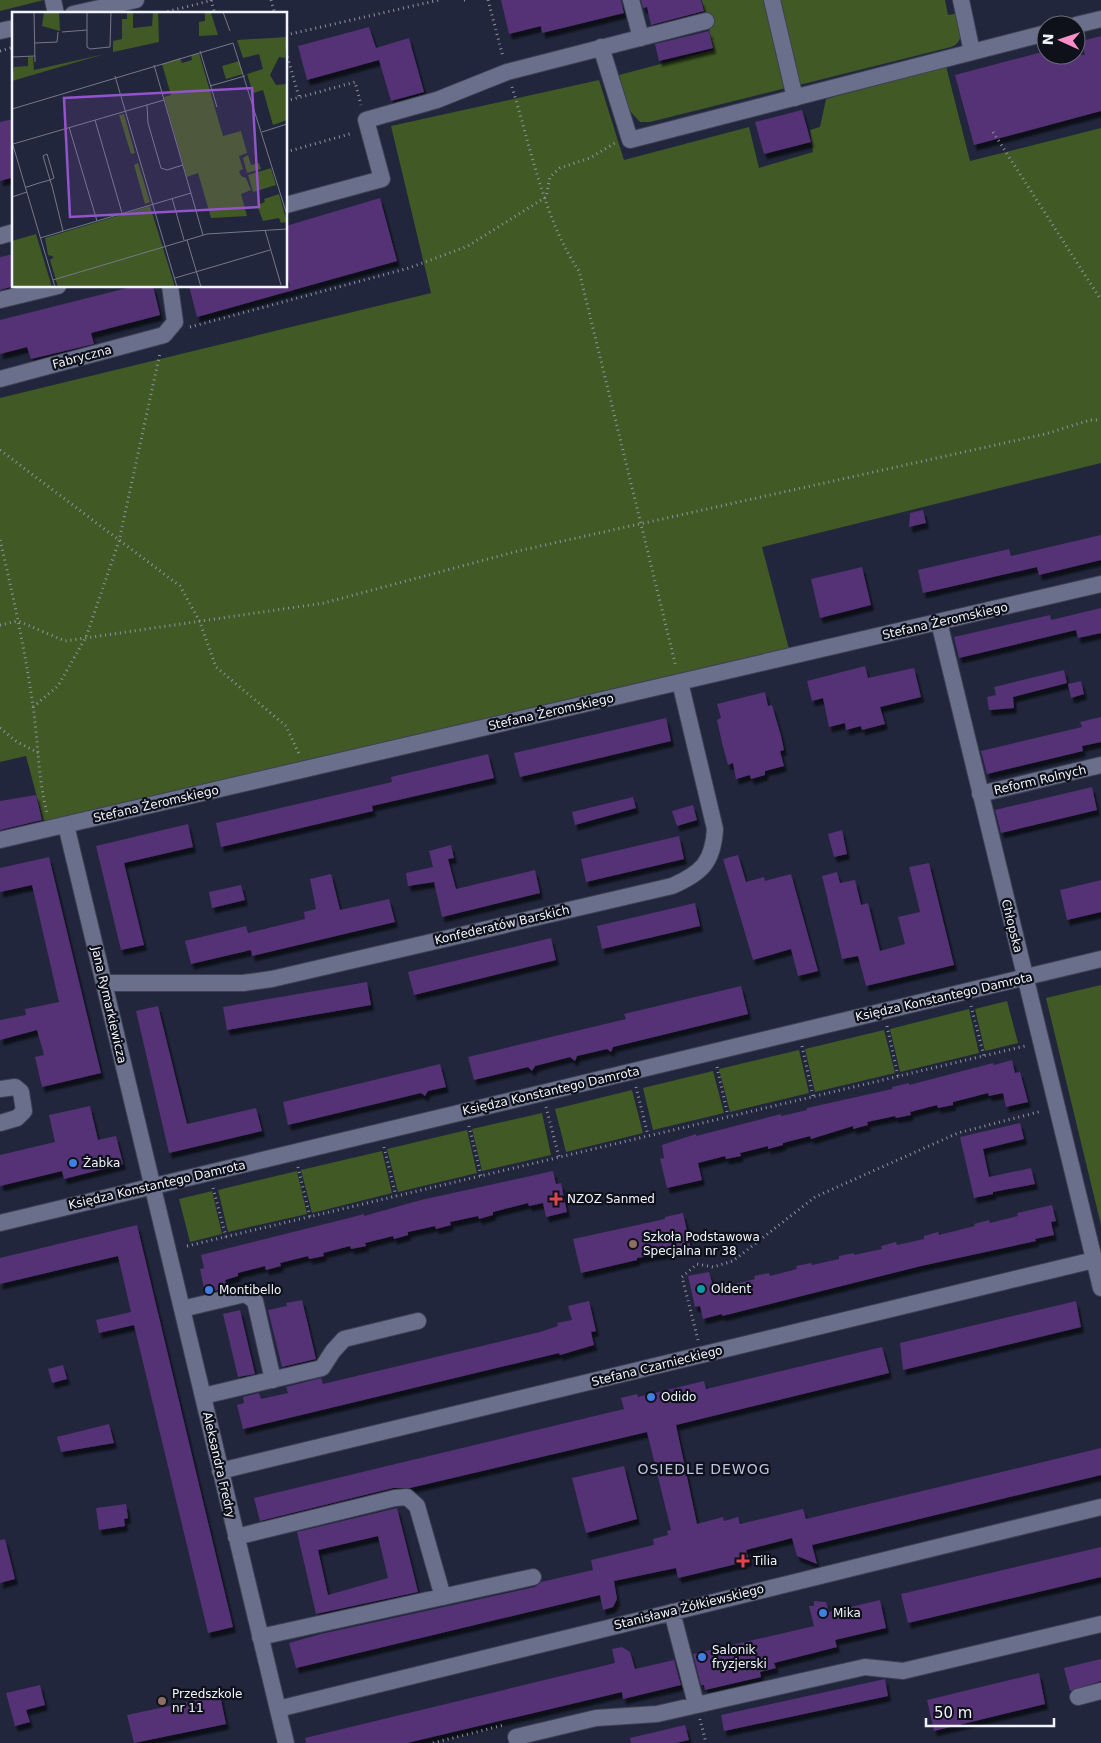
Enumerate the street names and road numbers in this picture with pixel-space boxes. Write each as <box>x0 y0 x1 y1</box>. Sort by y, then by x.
street label: Fabryczna <box>51 342 113 372</box>
street label: Stefana Żeromskiego <box>881 599 1009 642</box>
street label: Stefana Żeromskiego <box>487 690 615 733</box>
street label: Reform Rolnych <box>992 763 1088 797</box>
street label: Stefana Żeromskiego <box>92 782 220 825</box>
street label: Chłopska <box>999 898 1025 954</box>
street label: Konfederatów Barskich <box>433 903 571 947</box>
street label: Jana Rymarkiewicza <box>89 944 129 1065</box>
street label: Księdza Konstantego Damrota <box>854 970 1034 1024</box>
street label: Księdza Konstantego Damrota <box>461 1064 641 1118</box>
street label: Księdza Konstantego Damrota <box>67 1158 247 1212</box>
street label: Stefana Czarnieckiego <box>590 1343 724 1389</box>
street label: Aleksandra Fredry <box>200 1411 238 1519</box>
street label: Stanisława Żółkiewskiego <box>612 1581 765 1632</box>

